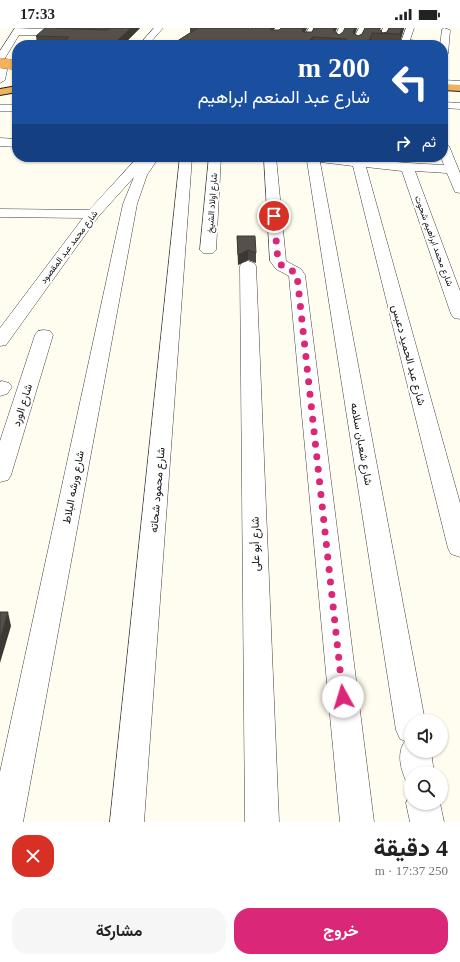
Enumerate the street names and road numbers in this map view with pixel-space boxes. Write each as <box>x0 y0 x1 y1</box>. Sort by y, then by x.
street label: شارع اولاد الشيخ <box>205 173 220 234</box>
street label: شارع محمد ابراهيم شحوت <box>412 194 455 288</box>
street label: شارع محمد عبد المقصود <box>38 209 100 286</box>
street label: شارع عبد الحميد دعبس <box>388 303 428 407</box>
street label: شارع الورد <box>10 382 36 428</box>
street label: شارع شعبان سلامه <box>347 402 375 487</box>
street label: شارع محمود شحاته <box>147 446 169 533</box>
street label: شارع ورشه البلاط <box>60 449 88 525</box>
street label: شارع أبو على <box>249 516 263 571</box>

